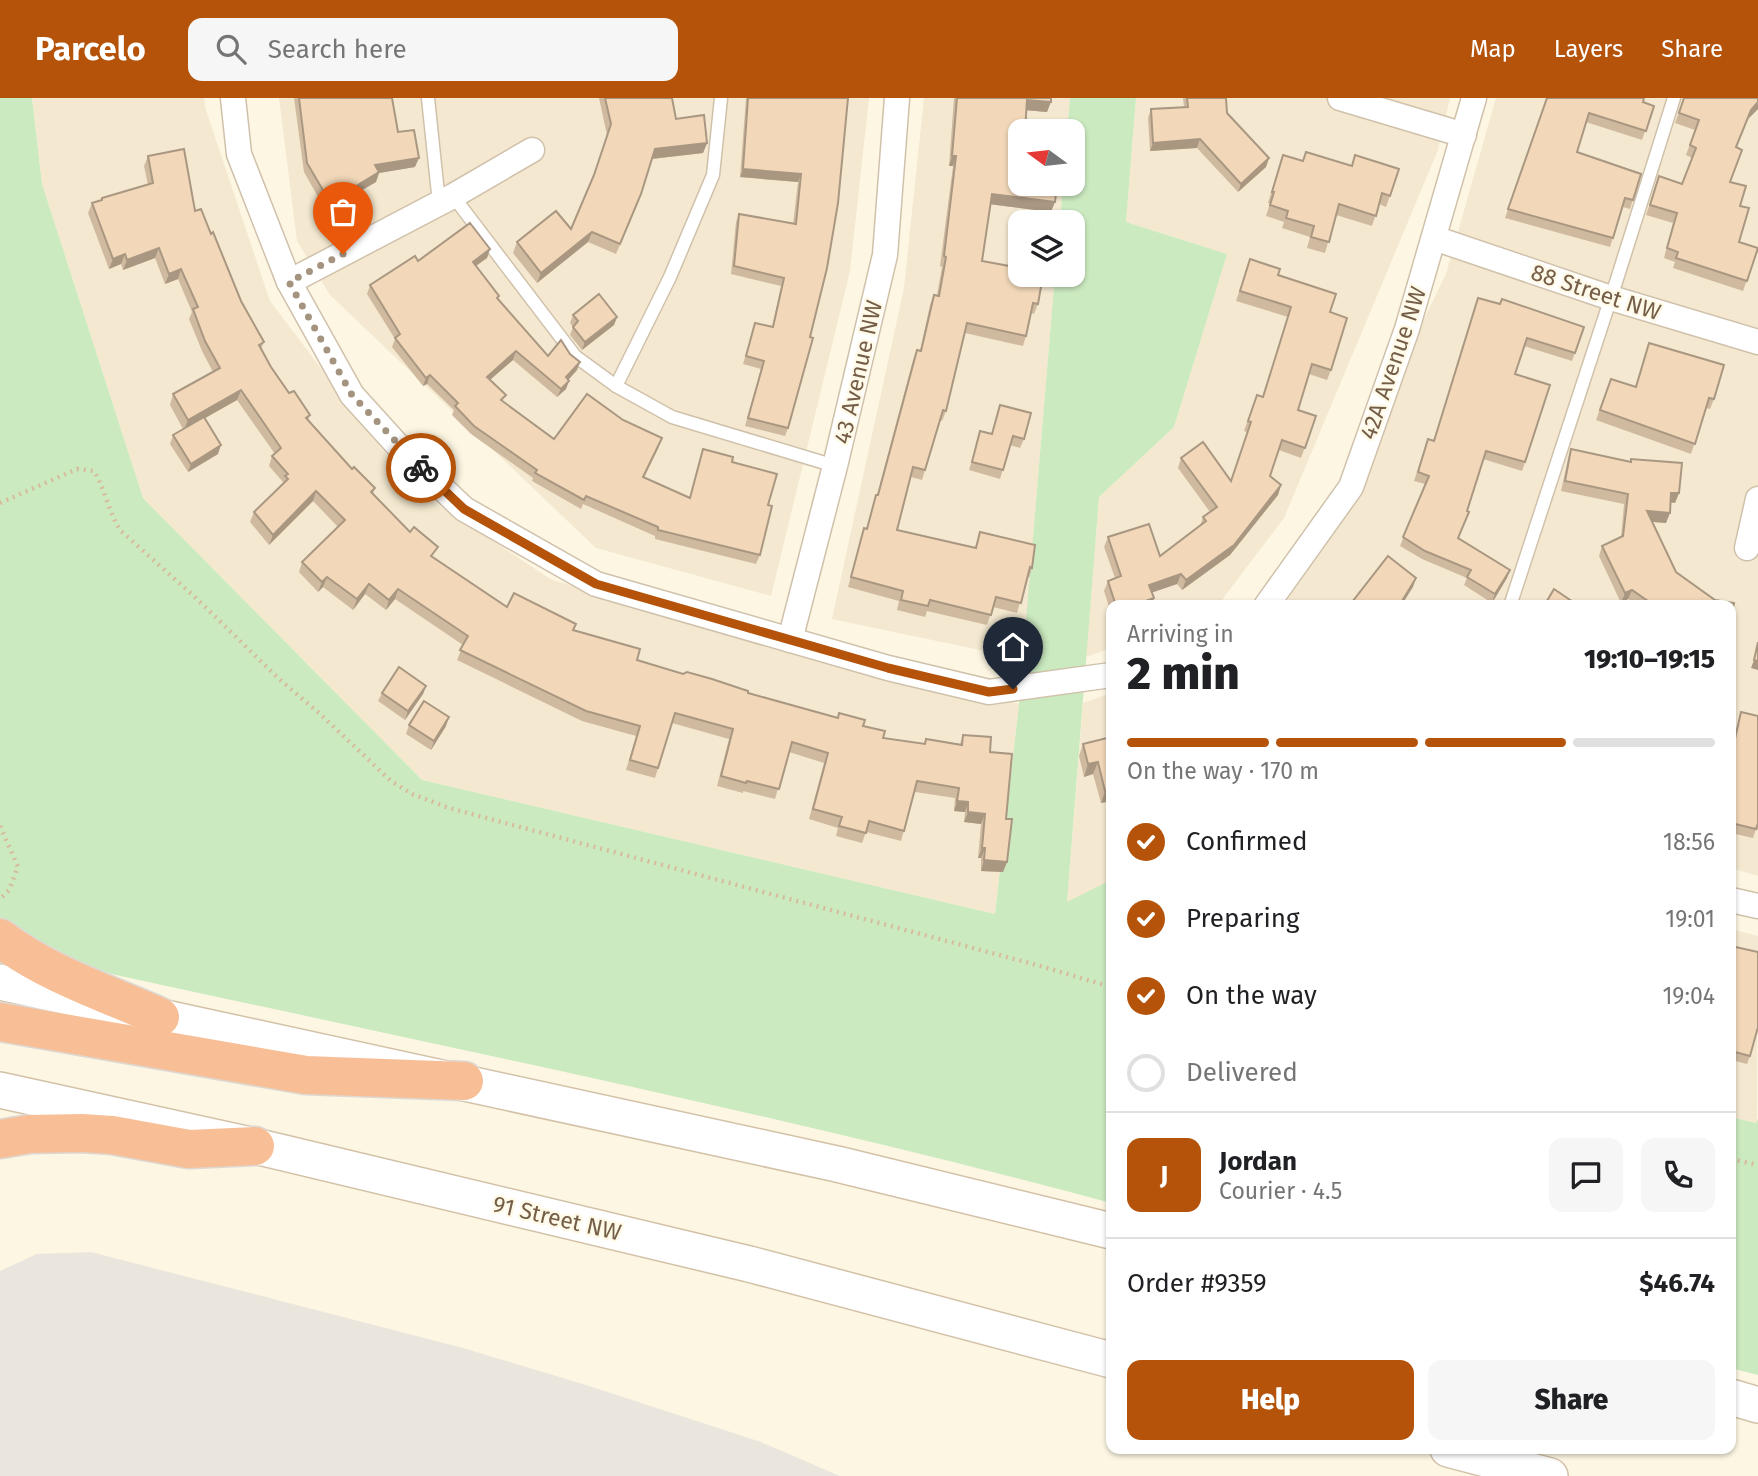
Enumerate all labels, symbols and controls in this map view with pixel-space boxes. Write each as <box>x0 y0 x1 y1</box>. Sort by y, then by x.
search box <box>188 18 678 81</box>
text: Parcelo <box>35 29 146 69</box>
icon: search <box>212 30 250 68</box>
text: Search here <box>268 34 407 65</box>
text: Map <box>1470 35 1516 63</box>
text: Layers <box>1554 35 1623 63</box>
text: Share <box>1661 35 1723 63</box>
north arrow <box>1008 119 1085 196</box>
map controls <box>1008 119 1085 287</box>
pin <box>313 182 373 254</box>
icon: bag <box>324 193 362 231</box>
button: layers <box>1008 210 1085 287</box>
street label: 88 Street NW <box>1528 258 1664 326</box>
street label: 42A Avenue NW <box>1354 283 1432 443</box>
street label: 43 Avenue NW <box>828 297 888 447</box>
courier <box>386 433 456 503</box>
icon: bike <box>402 449 440 487</box>
pin <box>983 617 1043 689</box>
text: Arriving in <box>1127 620 1234 648</box>
icon: home <box>994 628 1032 666</box>
text: 19:10–19:15 <box>1584 644 1715 675</box>
text: 2 min <box>1127 646 1240 701</box>
text: On the way · 170 m <box>1127 757 1319 785</box>
icon: check <box>1127 823 1165 861</box>
text: Confirmed <box>1186 826 1307 857</box>
text: 18:56 <box>1663 828 1715 856</box>
icon: check <box>1127 900 1165 938</box>
text: Preparing <box>1186 903 1299 934</box>
text: 19:01 <box>1665 905 1715 933</box>
icon: check <box>1127 977 1165 1015</box>
text: On the way <box>1186 980 1317 1011</box>
text: 19:04 <box>1662 982 1715 1010</box>
text: Delivered <box>1186 1057 1298 1088</box>
button: chat <box>1549 1138 1623 1212</box>
button: phone <box>1641 1138 1715 1212</box>
text: Jordan <box>1219 1146 1297 1177</box>
text: J <box>1160 1160 1168 1191</box>
text: Courier · 4.5 <box>1219 1177 1342 1205</box>
street label: 91 Street NW <box>490 1190 624 1246</box>
text: Order #9359 <box>1127 1268 1267 1299</box>
text: $46.74 <box>1639 1268 1715 1299</box>
button: Help <box>1127 1360 1414 1440</box>
button: Share <box>1428 1360 1715 1440</box>

